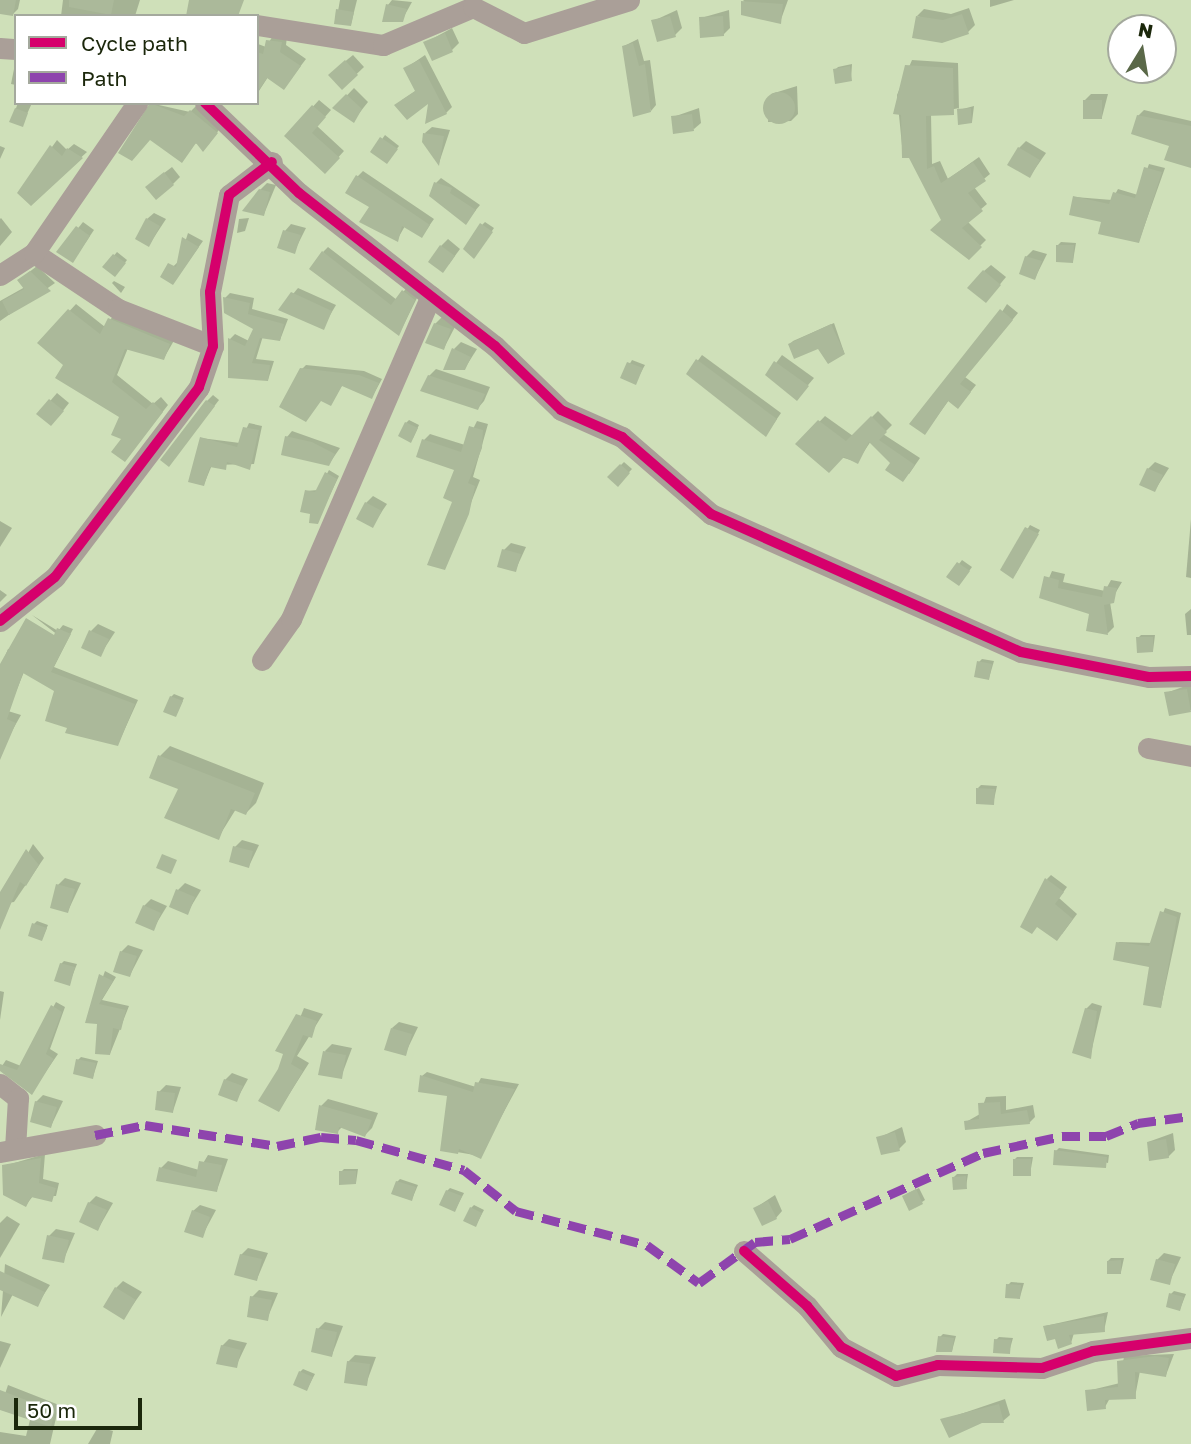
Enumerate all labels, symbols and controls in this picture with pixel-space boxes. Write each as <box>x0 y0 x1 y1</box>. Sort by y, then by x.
legend <box>14 14 259 105</box>
north arrow <box>1107 14 1177 84</box>
text: N <box>1136 17 1155 43</box>
text: Cycle path <box>81 30 188 56</box>
text: Path <box>81 65 128 91</box>
scale bar <box>18 1384 145 1428</box>
text: 50 m <box>27 1397 76 1423</box>

